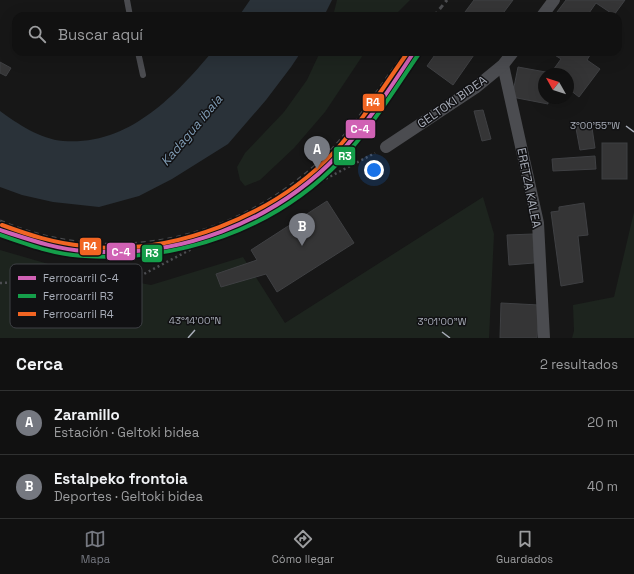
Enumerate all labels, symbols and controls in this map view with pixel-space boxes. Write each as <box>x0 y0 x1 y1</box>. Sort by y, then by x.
search box <box>12 12 622 56</box>
icon: search <box>26 23 48 45</box>
text: Buscar aquí <box>58 25 143 44</box>
north arrow <box>538 68 574 104</box>
street label: GELTOKI BIDEA <box>414 72 490 132</box>
water label: Kadagua ibaia <box>157 91 226 169</box>
line badge: R4 <box>362 93 385 112</box>
text: R4 <box>366 95 380 109</box>
line badge: C-4 <box>345 119 376 139</box>
text: 3°00'55"W <box>570 119 620 132</box>
text: C-4 <box>351 122 369 136</box>
pin: A <box>304 136 330 169</box>
line badge: R3 <box>333 146 356 166</box>
street label: ERETZA KALEA <box>513 147 545 230</box>
text: R3 <box>338 149 352 163</box>
your location <box>364 160 384 180</box>
pin: B <box>289 213 315 246</box>
line badge: R4 <box>79 237 102 256</box>
text: R4 <box>83 239 97 253</box>
line badge: C-4 <box>106 242 136 261</box>
line badge: R3 <box>141 244 163 263</box>
text: C-4 <box>112 245 130 259</box>
text: R3 <box>145 246 159 260</box>
legend <box>10 264 142 328</box>
text: Ferrocarril C-4 <box>43 271 119 285</box>
text: Ferrocarril R3 <box>43 289 114 303</box>
text: Ferrocarril R4 <box>43 307 114 321</box>
text: 43°14'00"N <box>169 314 221 327</box>
text: 3°01'00"W <box>418 315 467 328</box>
text: Cerca <box>16 353 63 375</box>
text: 2 resultados <box>540 356 618 373</box>
text: Zaramillo <box>54 405 120 424</box>
text: A <box>25 414 33 431</box>
text: 20 m <box>587 414 618 431</box>
text: Estación · Geltoki bidea <box>54 424 199 441</box>
text: Estalpeko frontoia <box>54 469 188 488</box>
text: B <box>25 478 33 495</box>
text: 40 m <box>587 478 618 495</box>
text: Deportes · Geltoki bidea <box>54 488 203 505</box>
tab: Mapa <box>81 528 110 566</box>
tab: Cómo llegar <box>272 528 334 566</box>
tab: Guardados <box>496 528 553 566</box>

